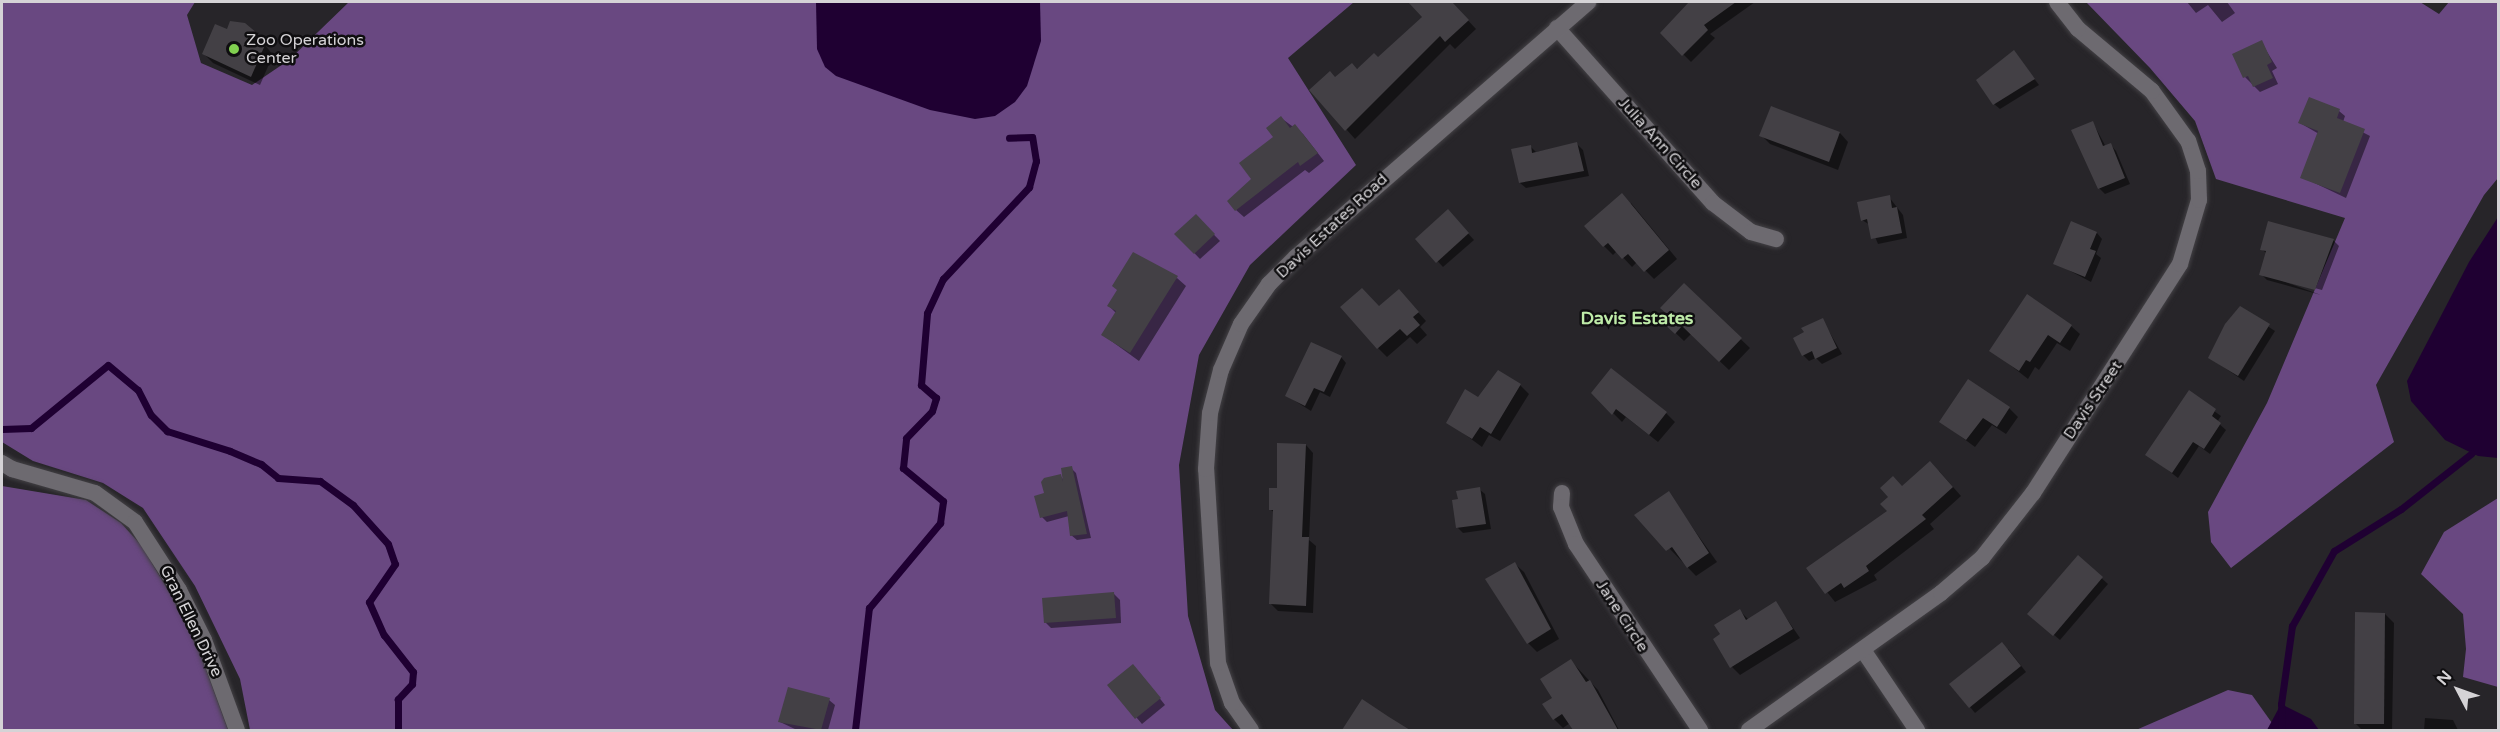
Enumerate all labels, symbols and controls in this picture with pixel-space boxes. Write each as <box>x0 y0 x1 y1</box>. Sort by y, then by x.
place label: Zoo Operations Center <box>246 30 364 68</box>
marker: Zoo Operations Center <box>227 42 241 56</box>
street label: Julia Ann Circle <box>1614 93 1706 193</box>
street label: Davis Estates Road <box>1273 170 1391 282</box>
district label: Davis Estates <box>1581 307 1693 329</box>
street label: Davis Street <box>2060 357 2126 443</box>
street label: Gran Ellen Drive <box>156 562 226 680</box>
street label: Jane Circle <box>1592 576 1652 656</box>
north arrow <box>2428 660 2488 720</box>
text: N <box>2433 667 2456 690</box>

